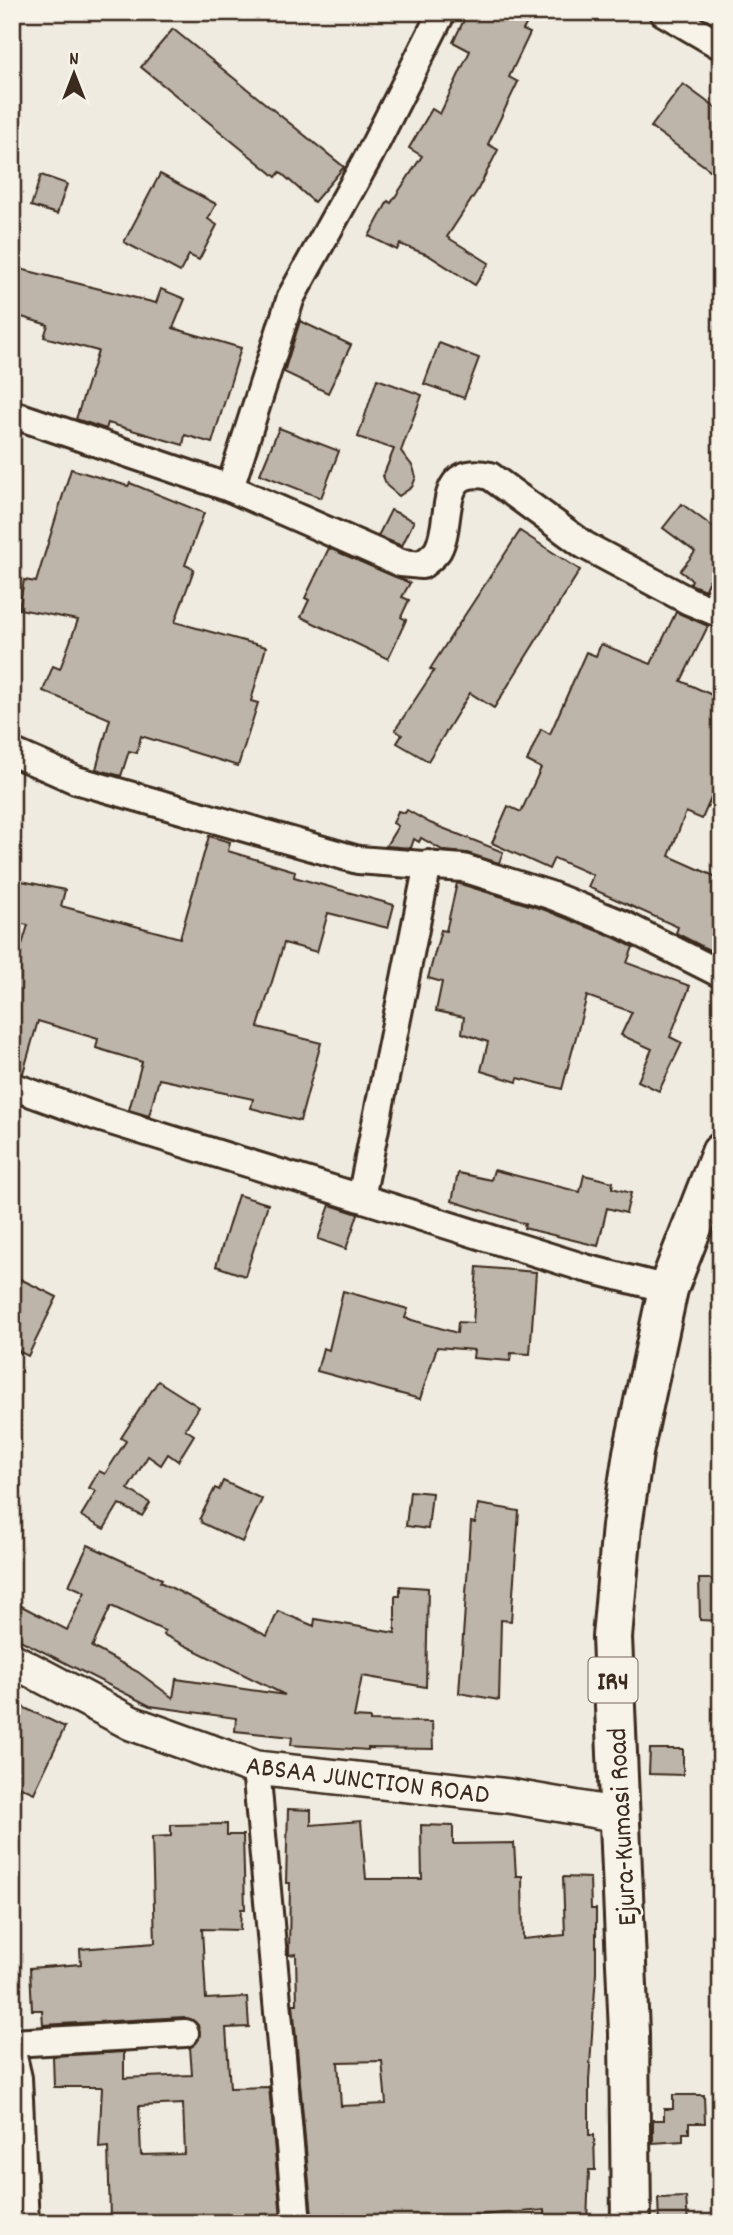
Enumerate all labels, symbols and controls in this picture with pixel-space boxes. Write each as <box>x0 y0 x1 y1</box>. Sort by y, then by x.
north arrow <box>38 38 108 108</box>
text: N <box>69 47 79 74</box>
road number: IR4 <box>588 1658 638 1702</box>
street label: Ejura-Kumasi Road <box>600 1727 650 1927</box>
street label: ABSAA JUNCTION ROAD <box>243 1748 491 1818</box>

